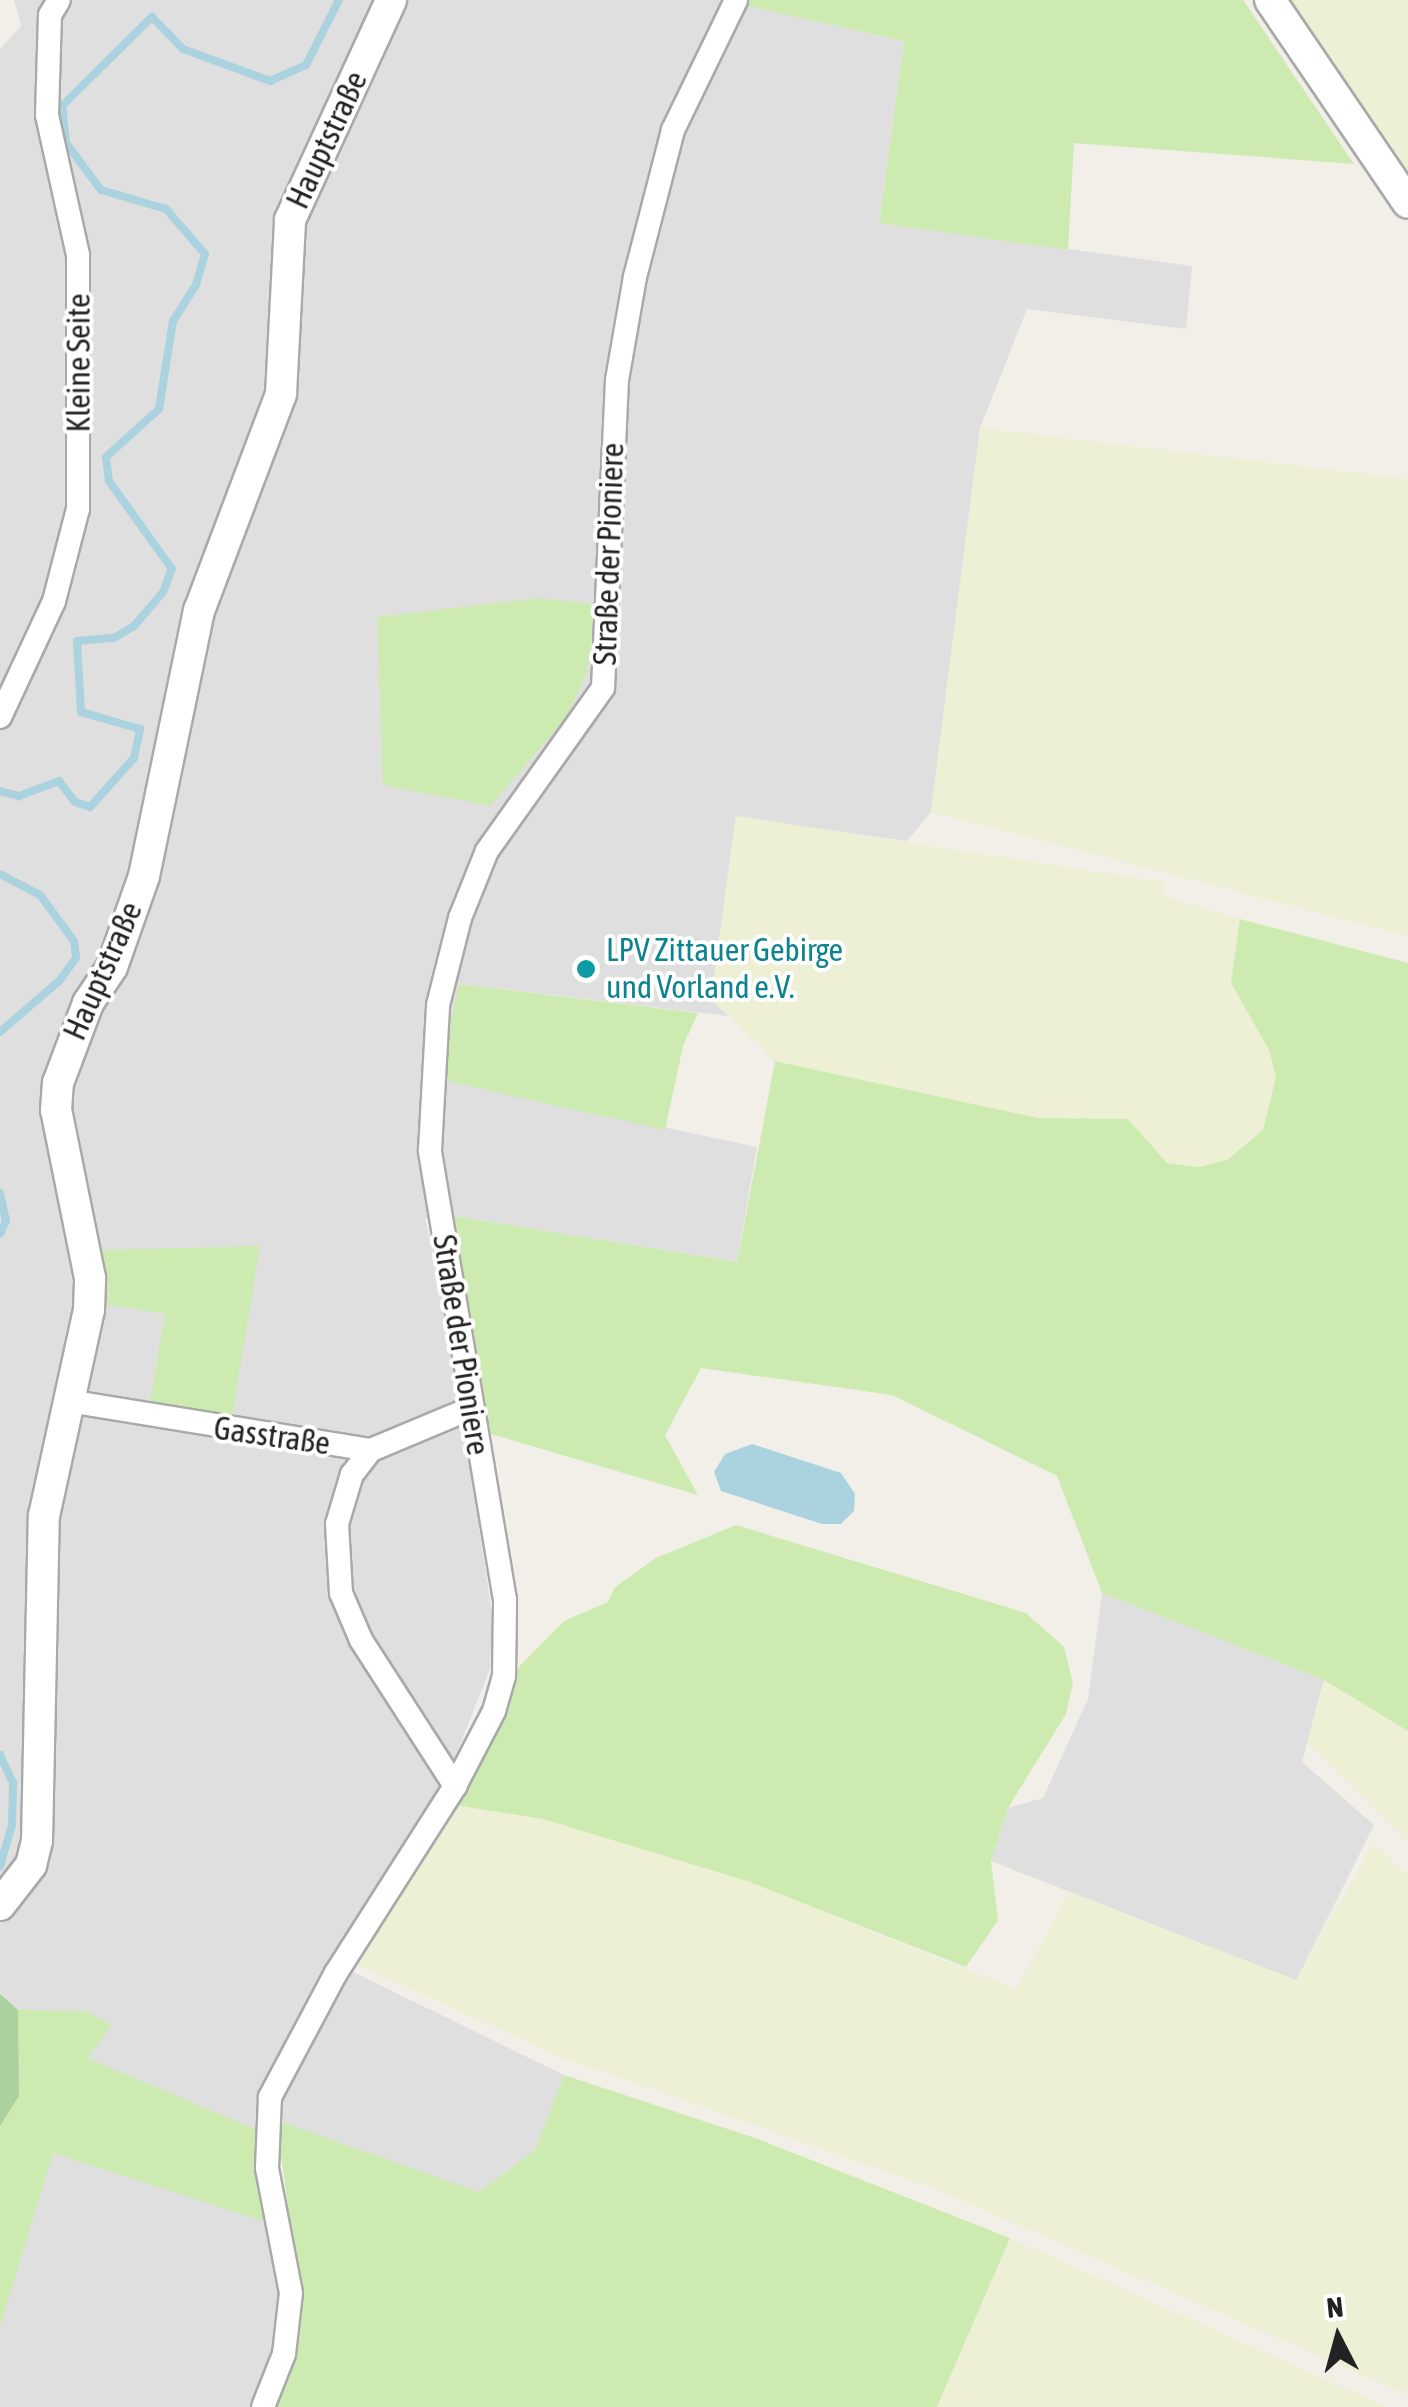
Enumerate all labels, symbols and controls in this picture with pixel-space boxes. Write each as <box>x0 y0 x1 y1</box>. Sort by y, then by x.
street label: Hauptstraße <box>279 65 375 215</box>
street label: Kleine Seite <box>60 294 98 432</box>
street label: Straße der Pioniere <box>586 442 632 666</box>
street label: Hauptstraße <box>56 896 150 1046</box>
place label: LPV Zittauer Gebirge und Vorland e.V. <box>606 932 843 1007</box>
marker: LPV Zittauer Gebirge und Vorland e.V. <box>575 958 597 980</box>
street label: Straße der Pioniere <box>425 1232 497 1458</box>
street label: Gasstraße <box>211 1409 333 1463</box>
north arrow <box>1288 2287 1388 2387</box>
text: N <box>1325 2290 1345 2324</box>

